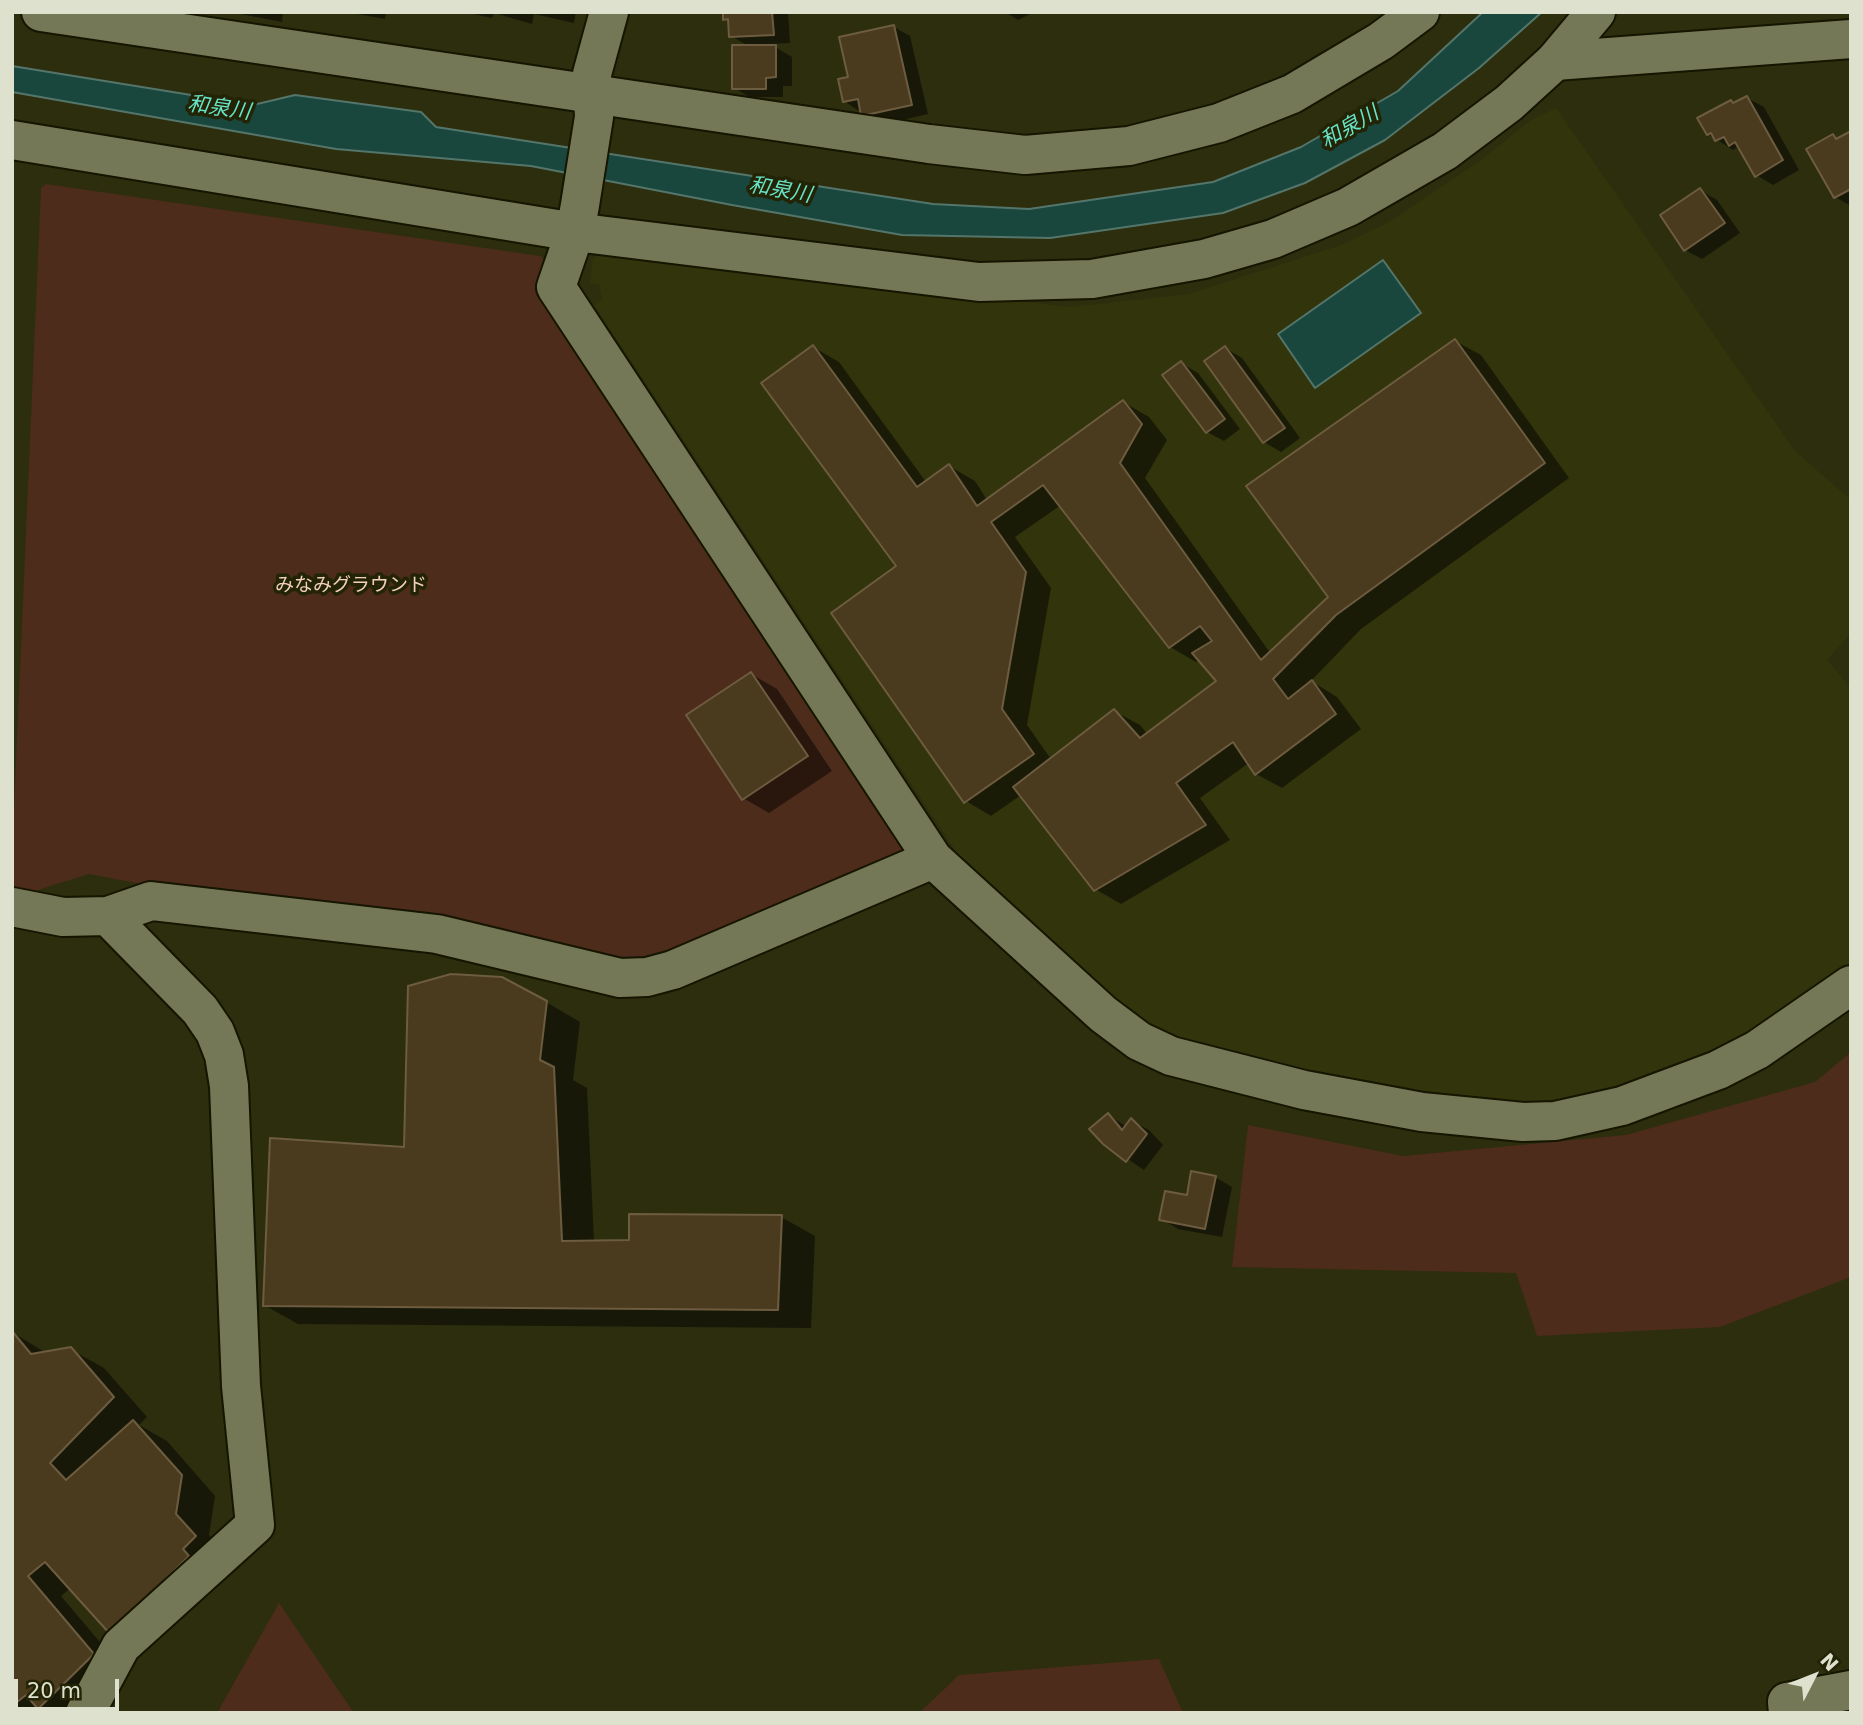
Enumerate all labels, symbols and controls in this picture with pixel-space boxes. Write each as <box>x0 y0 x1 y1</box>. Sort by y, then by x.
water label: 和泉川 <box>186 92 252 126</box>
water label: 和泉川 <box>1316 101 1384 155</box>
water label: 和泉川 <box>747 173 813 209</box>
park label: みなみグラウンド <box>275 575 427 597</box>
north arrow <box>1779 1641 1849 1711</box>
text: N <box>1816 1649 1843 1675</box>
scale bar <box>18 1666 122 1710</box>
text: 20 m <box>27 1679 81 1703</box>

